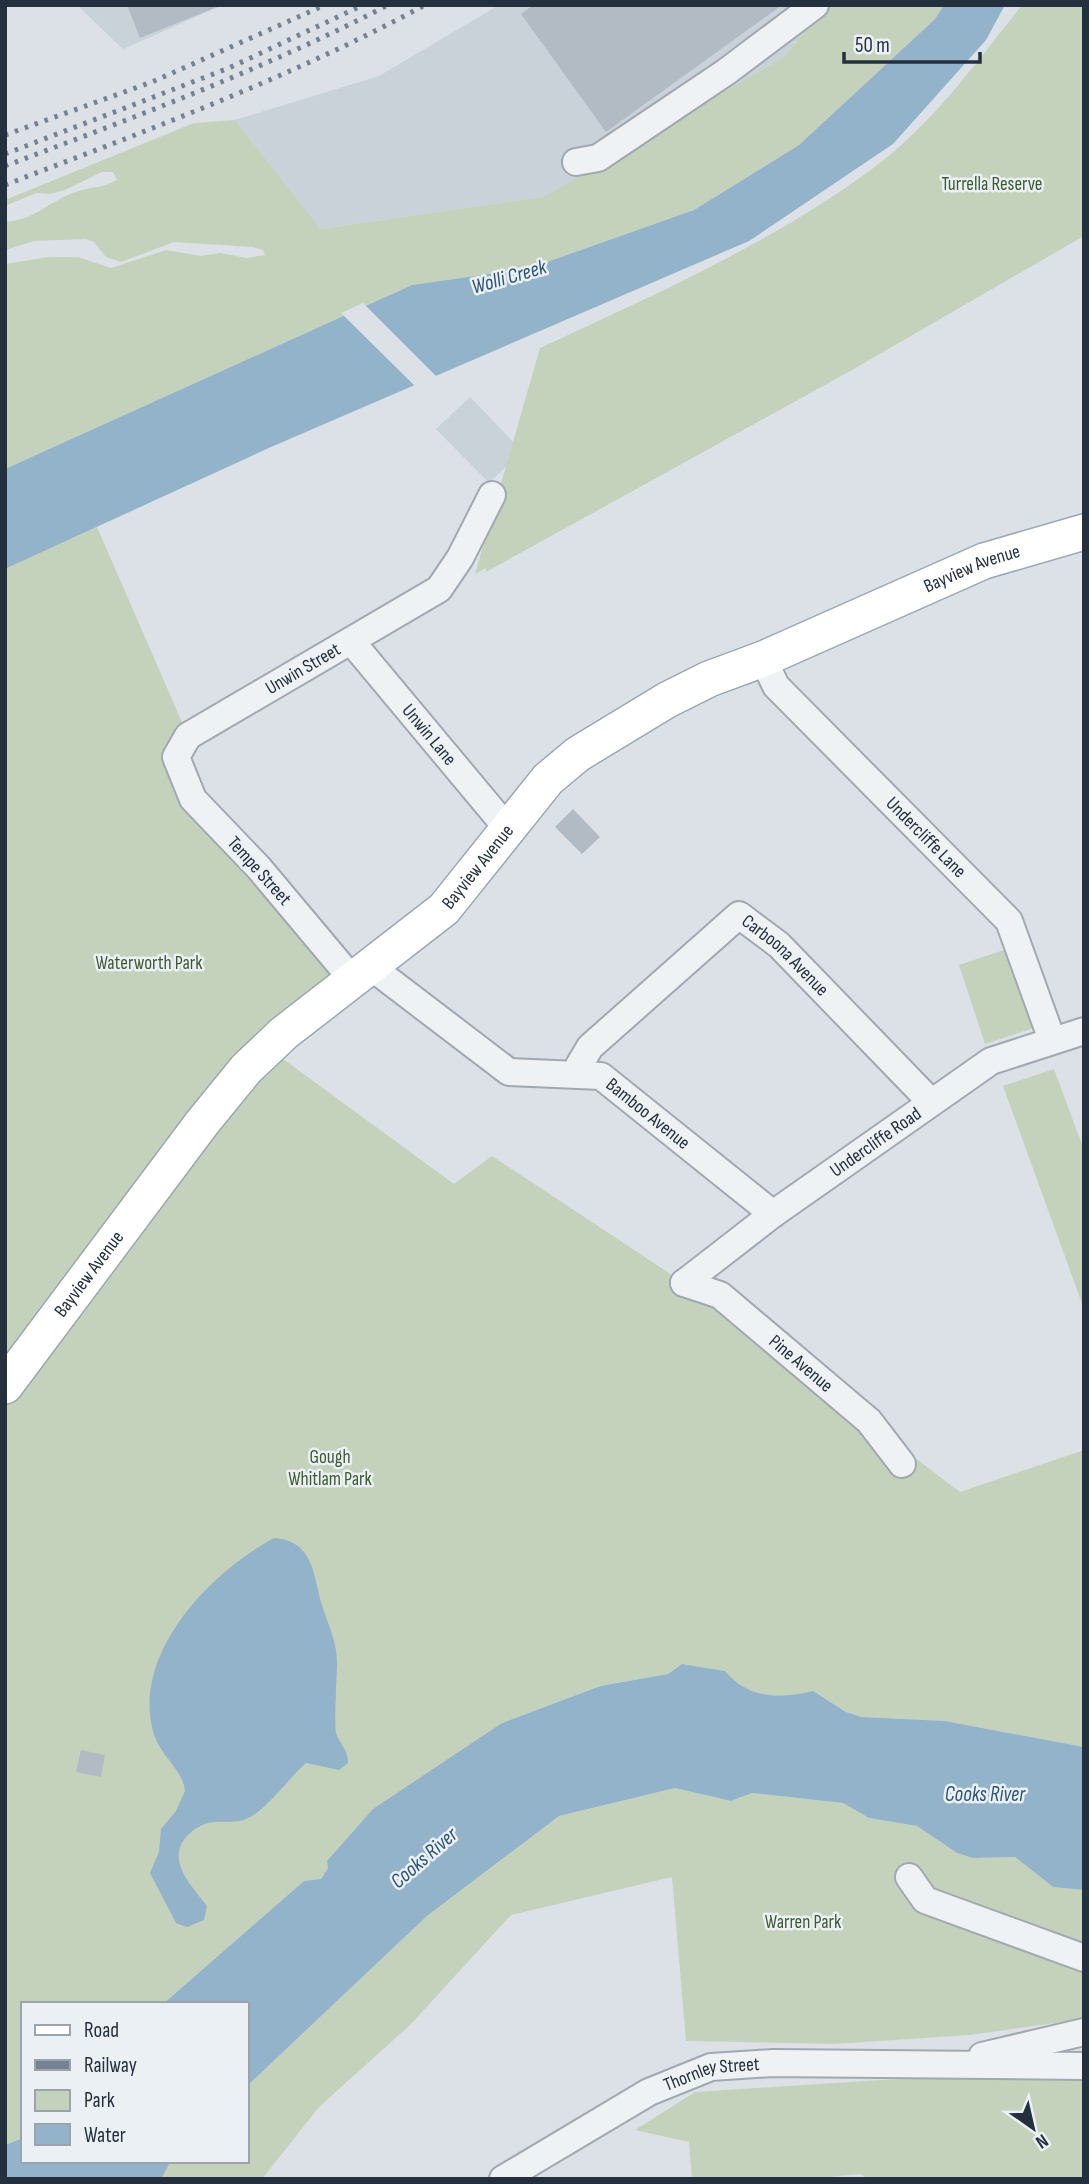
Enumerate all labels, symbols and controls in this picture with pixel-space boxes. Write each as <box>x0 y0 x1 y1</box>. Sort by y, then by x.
scale bar <box>844 21 981 65</box>
text: 50 m <box>855 33 890 58</box>
park label: Turrella Reserve <box>941 173 1043 196</box>
water label: Wolli Creek <box>469 254 550 300</box>
street label: Bayview Avenue <box>920 540 1023 598</box>
street label: Unwin Street <box>261 638 345 700</box>
street label: Unwin Lane <box>397 699 461 770</box>
street label: Undercliffe Lane <box>881 792 971 883</box>
street label: Bayview Avenue <box>437 820 518 914</box>
street label: Tempe Street <box>222 832 296 910</box>
street label: Carboona Avenue <box>737 910 834 1001</box>
park label: Waterworth Park <box>95 952 203 975</box>
street label: Bamboo Avenue <box>601 1073 695 1154</box>
street label: Undercliffe Road <box>826 1102 926 1182</box>
street label: Bayview Avenue <box>49 1226 129 1322</box>
street label: Pine Avenue <box>764 1330 838 1397</box>
park label: Gough Whitlam Park <box>288 1446 373 1491</box>
water label: Cooks River <box>945 1782 1026 1807</box>
water label: Cooks River <box>385 1821 463 1894</box>
park label: Warren Park <box>765 1911 842 1934</box>
legend <box>21 2002 248 2163</box>
text: Road <box>84 2018 119 2043</box>
street label: Thornley Street <box>660 2052 760 2096</box>
text: Railway <box>84 2053 137 2078</box>
text: Park <box>84 2088 115 2113</box>
north arrow <box>998 2093 1068 2163</box>
text: Water <box>84 2123 126 2148</box>
text: N <box>1031 2128 1052 2153</box>

